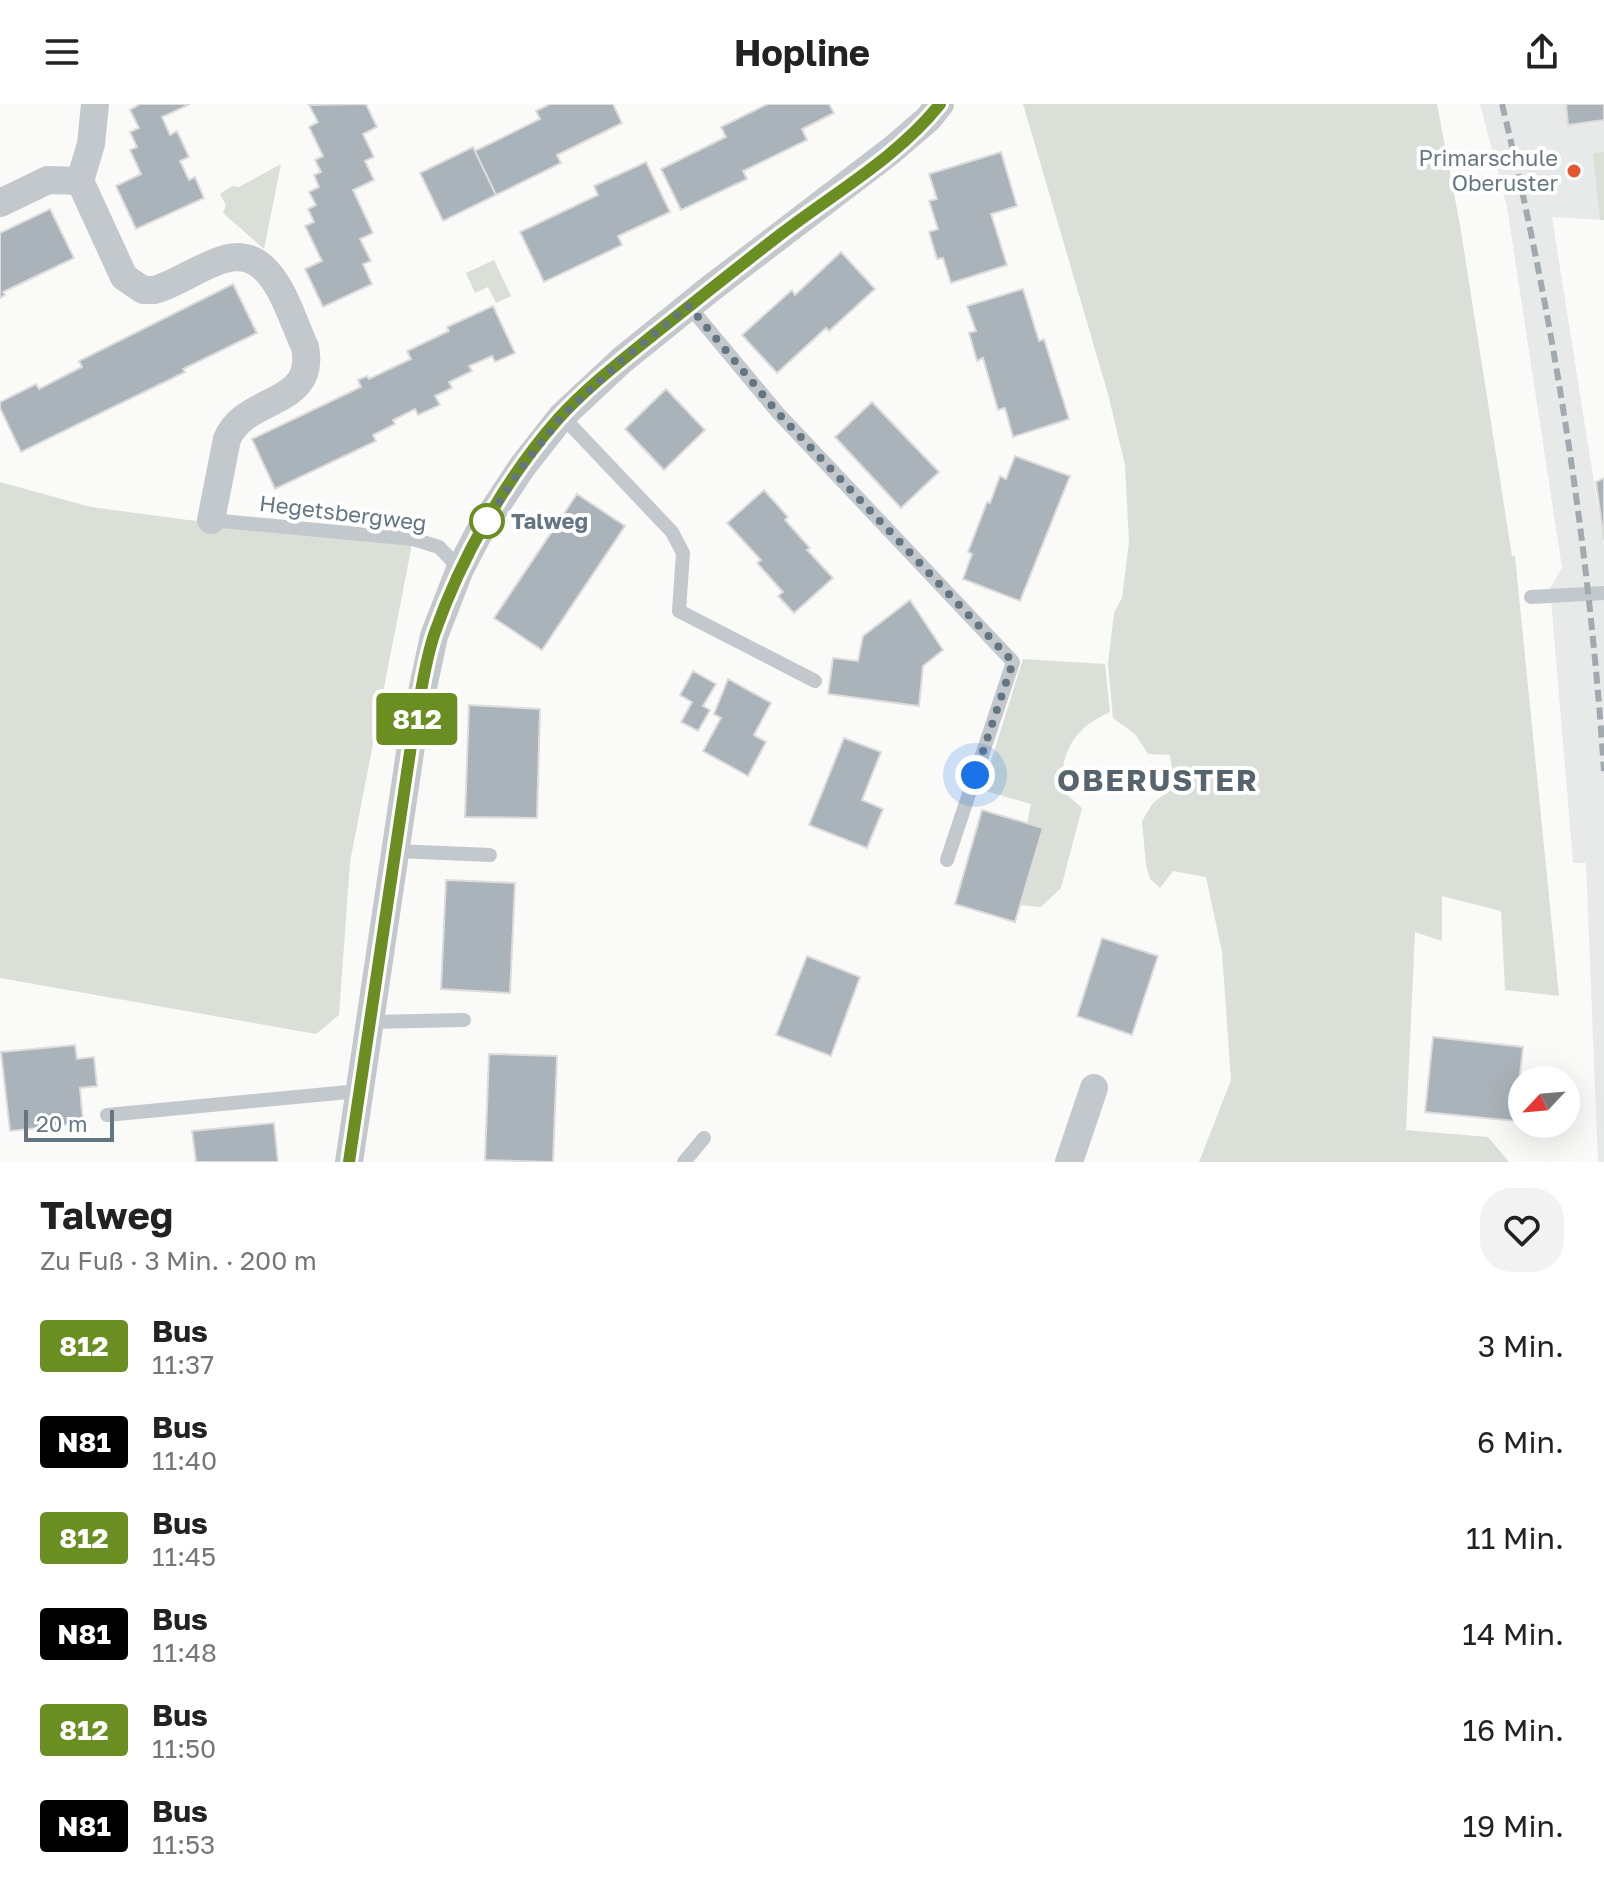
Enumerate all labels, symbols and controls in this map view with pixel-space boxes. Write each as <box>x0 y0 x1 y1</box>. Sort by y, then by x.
icon: menu <box>40 30 84 74</box>
icon: share <box>1520 30 1564 74</box>
text: Hopline <box>734 31 870 74</box>
place label: Primarschule Oberuster <box>1419 144 1558 196</box>
marker: Primarschule Oberuster <box>1565 162 1583 180</box>
street label: Hegetsbergweg <box>258 489 428 536</box>
marker: Talweg <box>470 504 504 538</box>
place label: Talweg <box>511 507 588 534</box>
line badge: 812 <box>371 693 463 745</box>
text: 812 <box>392 702 442 735</box>
your location <box>955 755 995 795</box>
district label: OBERUSTER <box>1057 762 1259 798</box>
north arrow <box>1508 1066 1580 1138</box>
map controls <box>1508 1066 1580 1138</box>
scale bar <box>24 1106 114 1142</box>
text: 20 m <box>36 1110 87 1137</box>
button: heart <box>1480 1188 1564 1272</box>
text: Talweg <box>40 1192 173 1237</box>
text: Zu Fuß · 3 Min. · 200 m <box>40 1245 317 1276</box>
text: Bus <box>152 1313 208 1349</box>
text: 3 Min. <box>1478 1328 1564 1364</box>
text: 812 <box>59 1329 109 1362</box>
text: 11:37 <box>152 1349 214 1380</box>
text: Bus <box>152 1409 208 1445</box>
text: 6 Min. <box>1477 1424 1564 1460</box>
text: N81 <box>57 1425 111 1458</box>
text: 11:40 <box>152 1445 217 1476</box>
text: Bus <box>152 1505 208 1541</box>
text: 11 Min. <box>1466 1520 1564 1556</box>
text: 812 <box>59 1521 109 1554</box>
text: 11:45 <box>152 1541 216 1572</box>
text: Bus <box>152 1601 208 1637</box>
text: 14 Min. <box>1462 1616 1564 1652</box>
text: N81 <box>57 1617 111 1650</box>
text: 11:48 <box>152 1637 217 1668</box>
text: Bus <box>152 1697 208 1733</box>
text: 16 Min. <box>1463 1712 1564 1748</box>
text: 812 <box>59 1713 109 1746</box>
text: 11:50 <box>152 1733 216 1764</box>
text: Bus <box>152 1793 208 1829</box>
text: 19 Min. <box>1463 1808 1564 1844</box>
text: N81 <box>57 1809 111 1842</box>
text: 11:53 <box>152 1829 215 1860</box>

